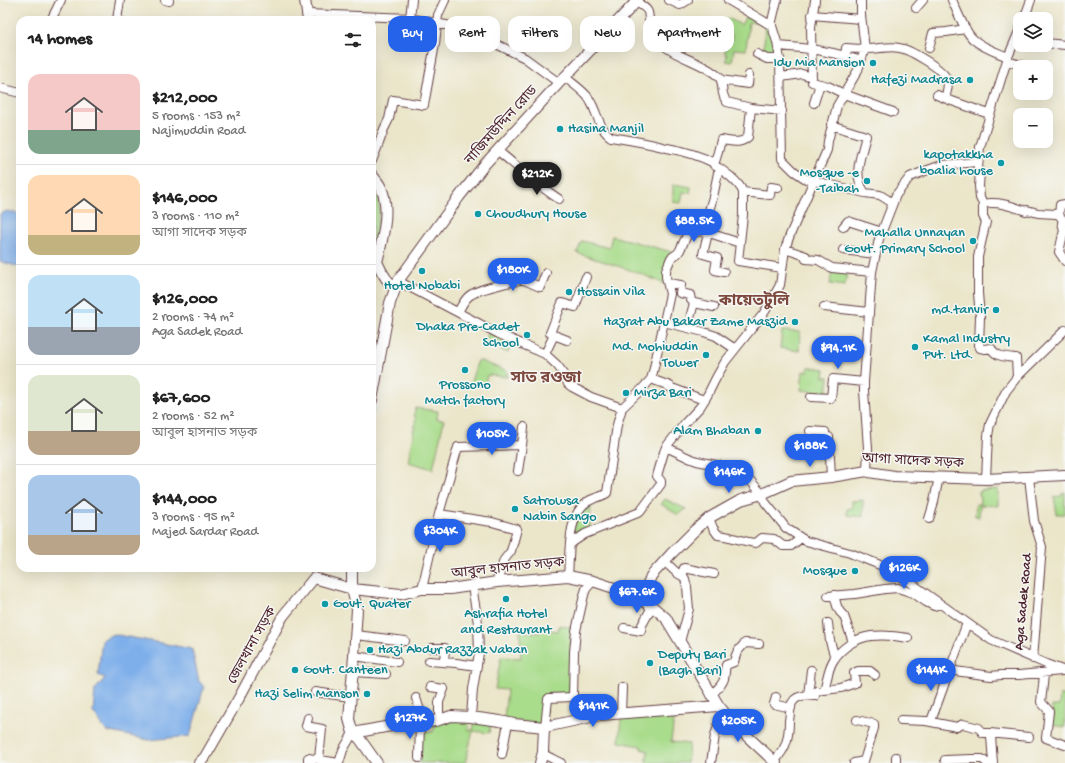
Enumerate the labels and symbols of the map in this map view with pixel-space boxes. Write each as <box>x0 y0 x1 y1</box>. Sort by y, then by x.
place label: Idu Mia Mansion <box>773 55 865 72</box>
marker: Idu Mia Mansion <box>868 58 878 68</box>
place label: Hafezi Madrasa <box>871 72 963 89</box>
marker: Hafezi Madrasa <box>965 75 975 85</box>
street label: নাজিমউদ্দিন রোড <box>460 81 543 170</box>
place label: Hasina Manjil <box>568 121 644 138</box>
marker: Hasina Manjil <box>555 124 565 134</box>
place label: kapotakkha boalia house <box>920 147 994 180</box>
marker: kapotakkha boalia house <box>996 158 1006 168</box>
pin: $212K <box>509 162 565 196</box>
place label: Mosque -e -Taibah <box>800 165 860 198</box>
marker: Mosque -e -Taibah <box>862 176 872 186</box>
place label: Choudhury House <box>486 206 587 223</box>
marker: Choudhury House <box>473 209 483 219</box>
pin: $88.5K <box>661 209 727 243</box>
place label: Mahalla Unnayan Govt. Primary School <box>844 225 965 258</box>
marker: Mahalla Unnayan Govt. Primary School <box>968 236 978 246</box>
pin: $180K <box>485 258 541 292</box>
marker: Hotel Nobabi <box>417 266 427 276</box>
place label: Hotel Nobabi <box>384 278 460 295</box>
place label: Hossain Vila <box>577 284 646 301</box>
marker: Hossain Vila <box>564 287 574 297</box>
district label: কায়েতটুলি <box>718 291 790 312</box>
place label: md.tanvir <box>931 302 989 319</box>
marker: md.tanvir <box>991 305 1001 315</box>
place label: Hazrat Abu Bakar Zame Maszid <box>603 314 789 331</box>
marker: Hazrat Abu Bakar Zame Maszid <box>790 317 800 327</box>
place label: Dhaka Pre-Cadet School <box>415 319 520 352</box>
marker: Dhaka Pre-Cadet School <box>522 330 532 340</box>
place label: Kamal Industry Pvt. Ltd. <box>922 331 1010 364</box>
pin: $94.1K <box>805 336 871 370</box>
place label: Md. Mohiuddin Tower <box>612 339 699 372</box>
marker: Kamal Industry Pvt. Ltd. <box>910 342 920 352</box>
marker: Md. Mohiuddin Tower <box>701 350 711 360</box>
marker: Prossono Match factory <box>460 365 470 375</box>
district label: সাত রওজা <box>510 370 582 389</box>
place label: Prossono Match factory <box>425 377 505 410</box>
place label: Mirza Bari <box>634 385 692 402</box>
marker: Mirza Bari <box>621 388 631 398</box>
pin: $105K <box>464 422 520 456</box>
place label: Alam Bhaban <box>673 423 750 440</box>
marker: Alam Bhaban <box>753 426 763 436</box>
pin: $188K <box>782 434 838 468</box>
street label: আগা সাদেক সড়ক <box>861 451 965 473</box>
pin: $146K <box>701 460 757 494</box>
place label: Satrowsa Nabin Sango <box>523 493 596 526</box>
marker: Satrowsa Nabin Sango <box>510 504 520 514</box>
pin: $304K <box>412 519 468 553</box>
street label: Aga Sadek Road <box>1011 551 1037 651</box>
street label: আবুল হাসনাত সড়ক <box>450 555 566 583</box>
pin: $126K <box>876 556 932 590</box>
place label: Mosque <box>803 563 848 580</box>
marker: Mosque <box>850 566 860 576</box>
pin: $67.6K <box>604 580 670 614</box>
marker: Ashrafia Hotel and Restaurant <box>501 594 511 604</box>
place label: Govt. Quater <box>333 596 411 613</box>
marker: Govt. Quater <box>320 599 330 609</box>
street label: জেলখানা সড়ক <box>225 604 282 688</box>
place label: Ashrafia Hotel and Restaurant <box>461 606 553 639</box>
place label: Hazi Abdur Razzak Vaban <box>378 642 527 659</box>
marker: Hazi Abdur Razzak Vaban <box>365 645 375 655</box>
place label: Deputy Bari (Bagh Bari) <box>657 647 727 680</box>
marker: Deputy Bari (Bagh Bari) <box>645 658 655 668</box>
pin: $144K <box>903 658 959 692</box>
place label: Govt. Canteen <box>303 662 388 679</box>
marker: Govt. Canteen <box>290 665 300 675</box>
place label: Hazi Selim Manson <box>254 686 359 703</box>
marker: Hazi Selim Manson <box>362 689 372 699</box>
pin: $141K <box>565 694 621 728</box>
pin: $127K <box>382 706 438 740</box>
pin: $205K <box>710 709 766 743</box>

